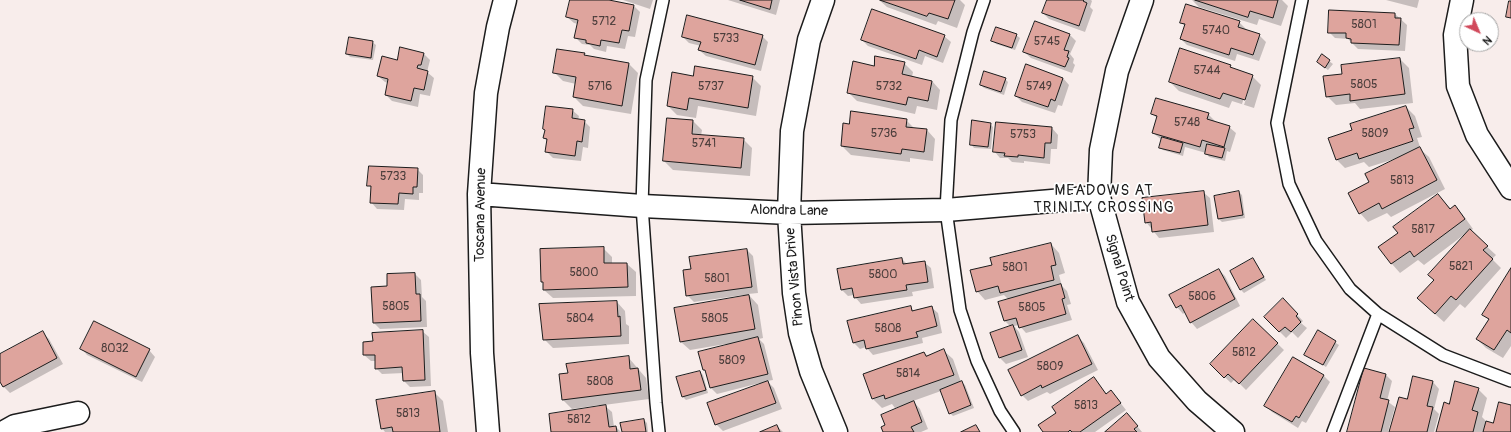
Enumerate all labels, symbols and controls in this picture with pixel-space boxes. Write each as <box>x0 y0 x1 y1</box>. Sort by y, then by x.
north arrow <box>1459 12 1499 52</box>
house number: 5712 <box>592 15 616 29</box>
house number: 5801 <box>1351 18 1377 32</box>
house number: 5740 <box>1202 24 1230 38</box>
house number: 5733 <box>713 32 739 46</box>
text: N <box>1480 33 1494 48</box>
house number: 5745 <box>1034 35 1060 49</box>
house number: 5744 <box>1194 64 1220 78</box>
house number: 5805 <box>1350 78 1378 92</box>
house number: 5716 <box>588 80 612 94</box>
house number: 5737 <box>698 80 724 94</box>
house number: 5732 <box>876 80 902 94</box>
house number: 5749 <box>1026 80 1052 94</box>
house number: 5748 <box>1174 116 1200 130</box>
house number: 5736 <box>871 127 897 141</box>
house number: 5809 <box>1362 127 1388 141</box>
house number: 5753 <box>1010 128 1036 142</box>
house number: 5741 <box>692 137 716 151</box>
street label: Toscana Avenue <box>472 168 490 262</box>
house number: 5733 <box>380 170 406 184</box>
house number: 5813 <box>1390 174 1414 188</box>
district label: MEADOWS AT TRINITY CROSSING <box>1033 182 1175 217</box>
street label: Alondra Lane <box>750 202 828 220</box>
house number: 5817 <box>1411 223 1435 237</box>
street label: Pinon Vista Drive <box>782 227 808 327</box>
street label: Signal Point <box>1101 232 1137 304</box>
house number: 5821 <box>1449 260 1473 274</box>
house number: 5801 <box>1002 261 1028 275</box>
house number: 5800 <box>570 266 598 280</box>
house number: 5800 <box>869 268 897 282</box>
house number: 5801 <box>704 272 730 286</box>
house number: 5806 <box>1188 290 1216 304</box>
house number: 5805 <box>382 300 410 314</box>
house number: 5805 <box>1018 301 1046 315</box>
house number: 5804 <box>566 312 594 326</box>
house number: 5805 <box>701 312 729 326</box>
house number: 5808 <box>875 322 901 336</box>
house number: 8032 <box>101 342 129 356</box>
house number: 5812 <box>1232 346 1256 360</box>
house number: 5809 <box>719 354 745 368</box>
house number: 5809 <box>1037 360 1063 374</box>
house number: 5814 <box>896 367 920 381</box>
house number: 5808 <box>587 375 613 389</box>
house number: 5813 <box>1074 399 1098 413</box>
house number: 5813 <box>396 407 420 421</box>
house number: 5812 <box>567 413 591 427</box>

